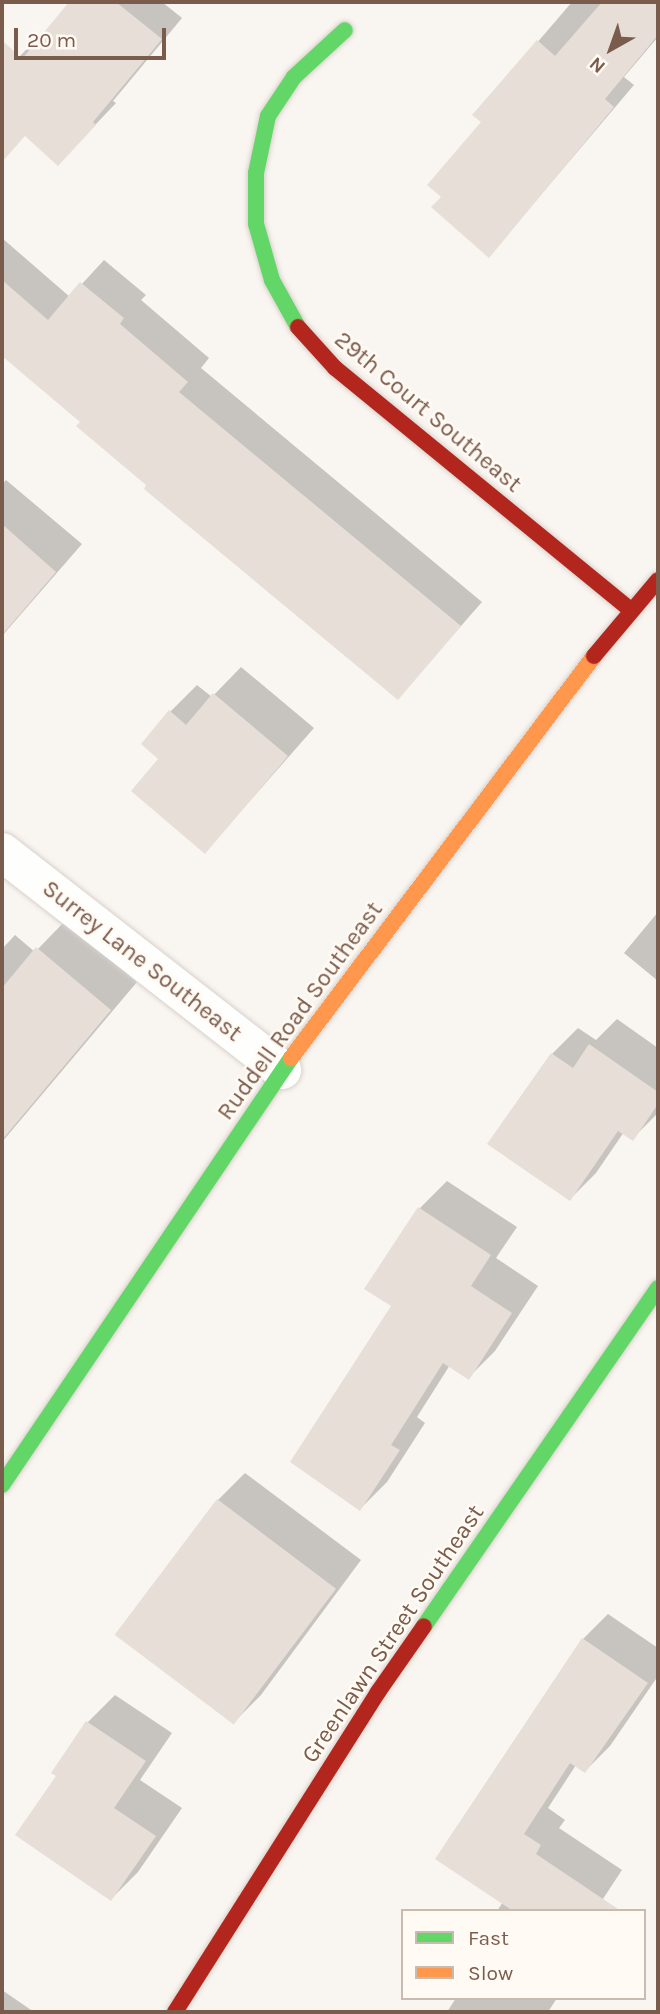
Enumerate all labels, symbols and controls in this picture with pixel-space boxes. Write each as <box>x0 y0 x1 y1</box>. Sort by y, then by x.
scale bar <box>18 14 170 58</box>
north arrow <box>576 14 646 84</box>
text: 20 m <box>27 28 76 52</box>
text: N <box>585 52 610 78</box>
street label: 29th Court Southeast <box>328 325 528 499</box>
street label: Surrey Lane Southeast <box>36 874 248 1048</box>
street label: Ruddell Road Southeast <box>211 896 389 1126</box>
street label: Greenlawn Street Southeast <box>296 1499 490 1769</box>
legend <box>401 1909 646 2000</box>
text: Fast <box>468 1926 509 1950</box>
text: Slow <box>468 1961 513 1985</box>

